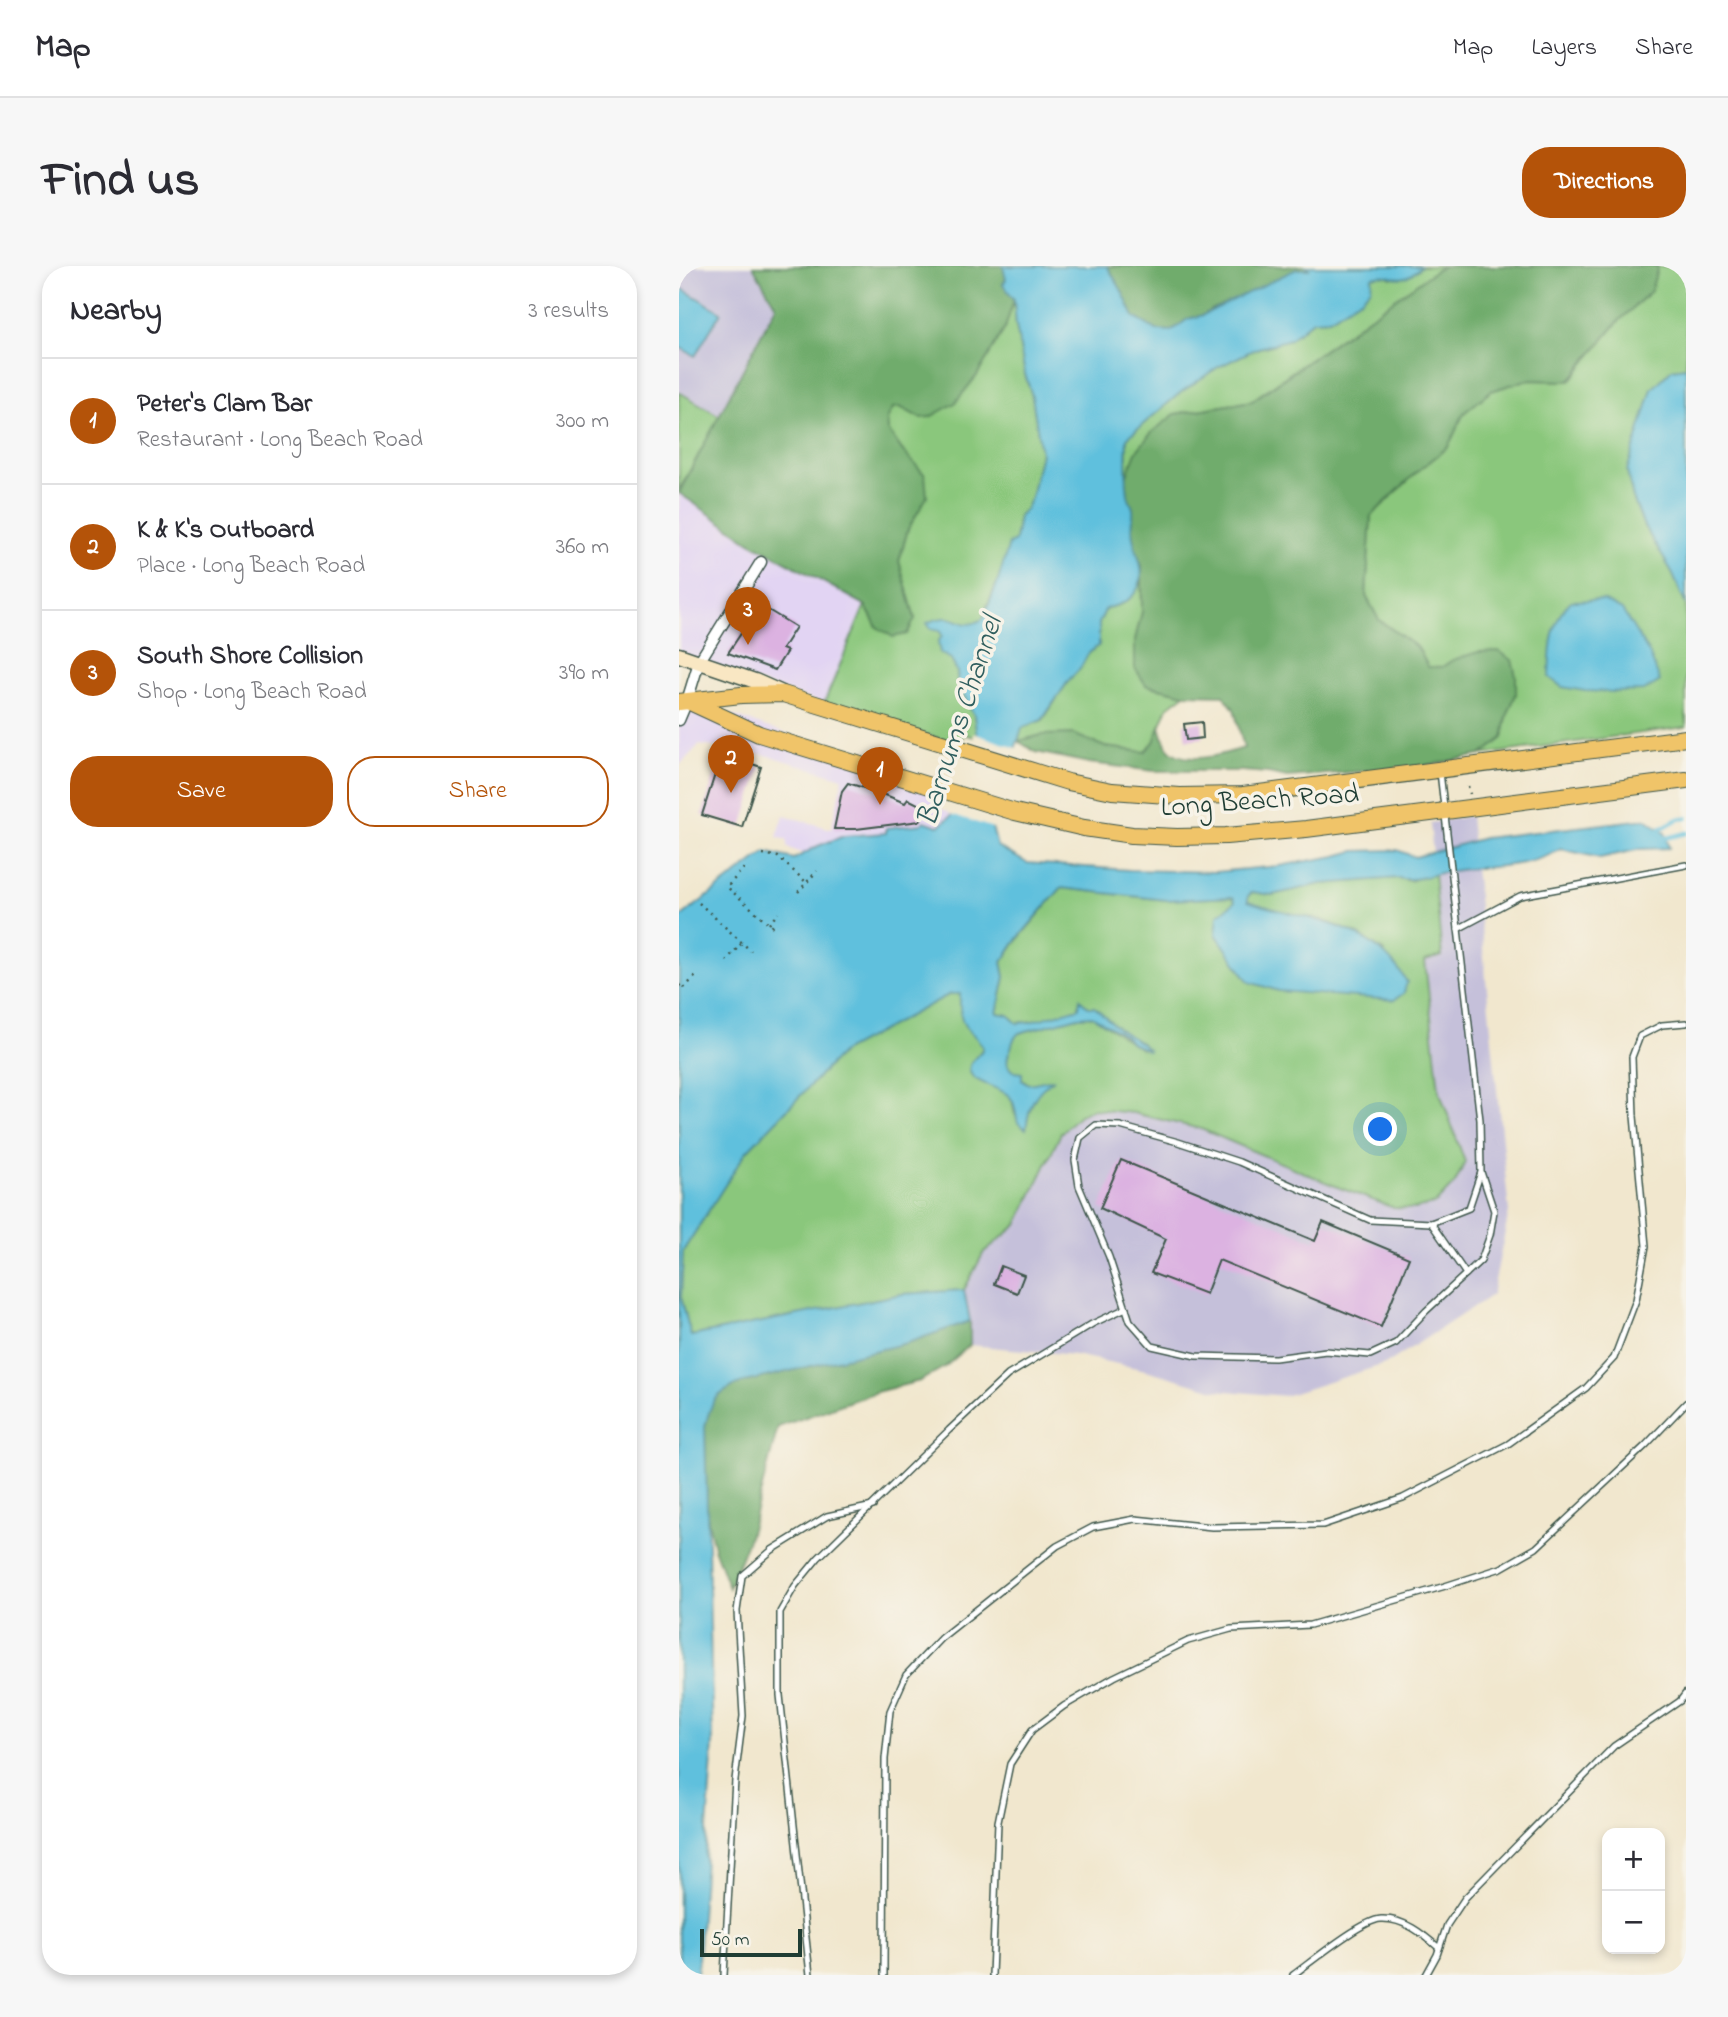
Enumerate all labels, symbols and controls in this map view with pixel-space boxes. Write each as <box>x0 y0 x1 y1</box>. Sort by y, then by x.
text: Map <box>35 24 91 72</box>
text: Map <box>1453 31 1493 66</box>
text: Layers <box>1531 31 1597 66</box>
text: Share <box>1635 31 1693 66</box>
text: Find us <box>42 146 199 218</box>
button: Directions <box>1522 147 1686 218</box>
text: Nearby <box>70 290 162 334</box>
text: 3 results <box>528 295 609 328</box>
text: Peter's Clam Bar <box>137 386 312 424</box>
text: 1 <box>89 405 97 438</box>
text: 300 m <box>556 405 609 438</box>
text: Restaurant · Long Beach Road <box>137 424 423 457</box>
text: K & K's Outboard <box>137 512 314 550</box>
text: 2 <box>87 531 99 564</box>
text: 360 m <box>556 531 609 564</box>
text: Place · Long Beach Road <box>137 550 365 583</box>
pin: 3 <box>725 587 771 645</box>
water label: Barnums Channel <box>906 608 1017 833</box>
text: South Shore Collision <box>137 638 363 676</box>
text: 3 <box>88 657 98 690</box>
text: 390 m <box>559 657 609 690</box>
text: Shop · Long Beach Road <box>137 676 367 709</box>
pin: 2 <box>708 735 754 793</box>
pin: 1 <box>857 747 903 805</box>
button: Save <box>70 756 333 827</box>
button: Share <box>347 756 609 827</box>
street label: Long Beach Road <box>1160 775 1361 829</box>
your location <box>1363 1112 1397 1146</box>
map controls <box>1602 1828 1665 1954</box>
button: + <box>1602 1828 1665 1891</box>
button: − <box>1602 1891 1665 1954</box>
scale bar <box>700 1926 801 1958</box>
text: 50 m <box>711 1927 750 1954</box>

